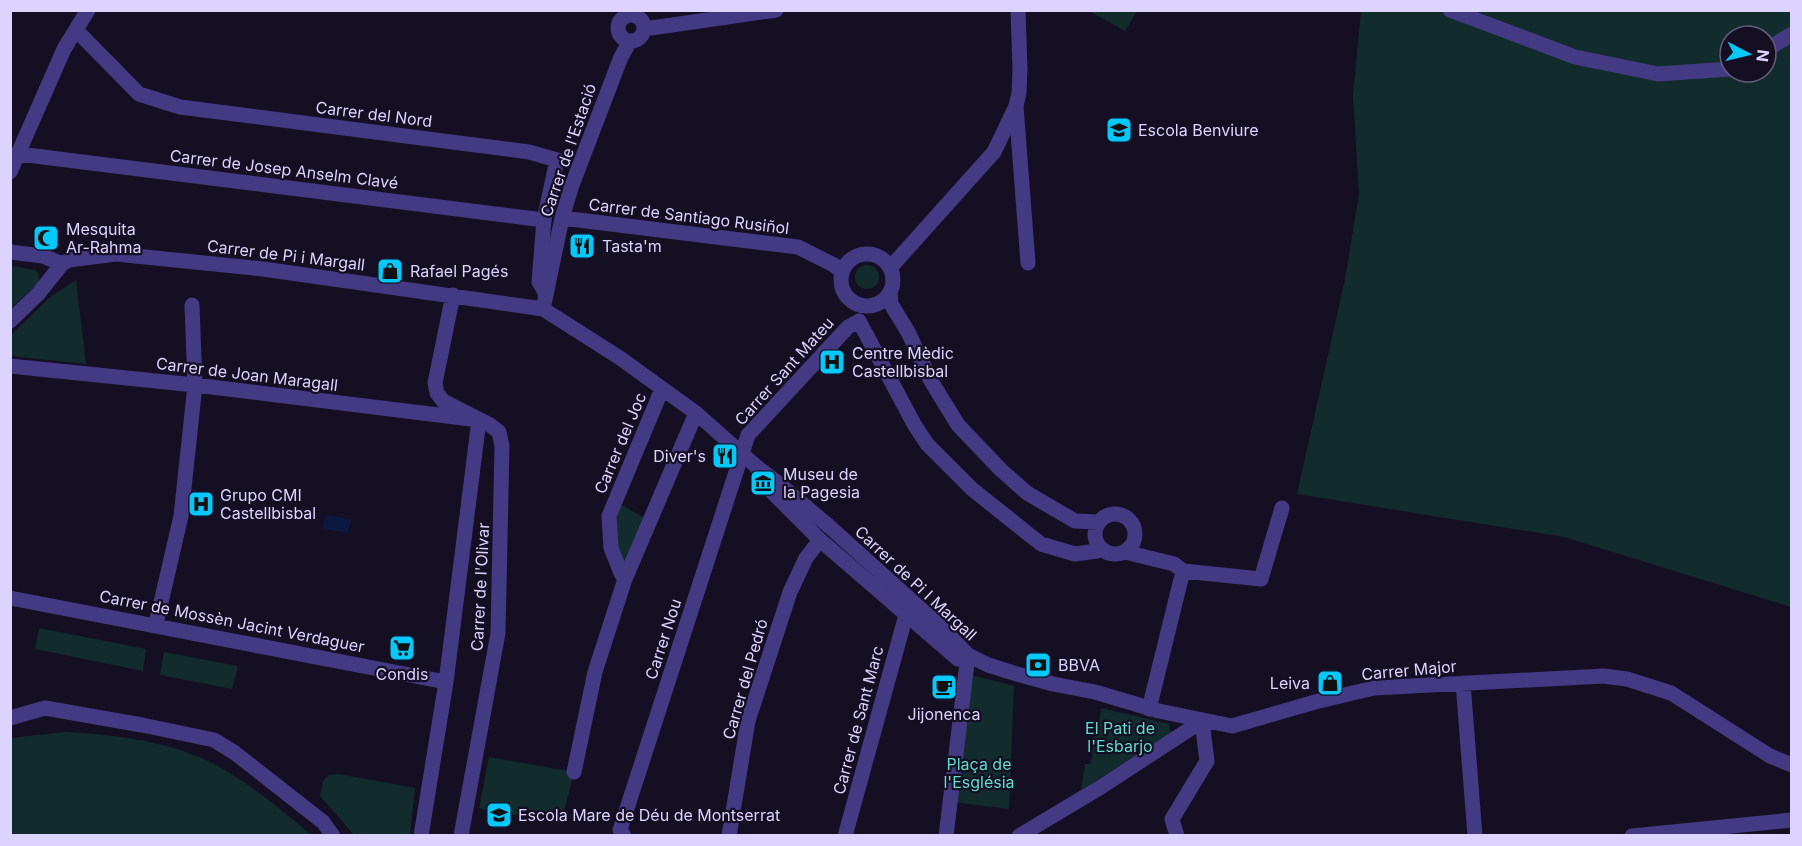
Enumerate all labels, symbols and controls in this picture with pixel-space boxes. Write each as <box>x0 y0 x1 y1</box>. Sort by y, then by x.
north arrow <box>1718 24 1778 84</box>
text: N <box>1752 49 1774 63</box>
street label: Carrer de l'Estació <box>536 81 600 219</box>
street label: Carrer del Nord <box>315 97 433 131</box>
school or university icon: Escola Benviure <box>1104 115 1134 145</box>
place label: Escola Benviure <box>1138 120 1259 140</box>
street label: Carrer de Josep Anselm Clavé <box>169 145 399 193</box>
street label: Carrer de Santiago Rusiñol <box>588 194 790 238</box>
place label: Mesquita Ar-Rahma <box>66 219 141 257</box>
mosque icon: Mesquita Ar-Rahma <box>31 223 61 253</box>
restaurant icon: Tasta'm <box>567 231 597 261</box>
street label: Carrer de Pi i Margall <box>206 235 366 275</box>
place label: Tasta'm <box>602 236 662 256</box>
shop icon: Rafael Pagés <box>375 256 405 286</box>
place label: Rafael Pagés <box>410 261 508 281</box>
street label: Carrer Sant Mateu <box>730 313 838 429</box>
place label: Centre Mèdic Castellbisbal <box>852 343 954 381</box>
hospital icon: Centre Mèdic Castellbisbal <box>817 347 847 377</box>
street label: Carrer de Joan Maragall <box>155 353 339 395</box>
street label: Carrer del Joc <box>590 389 650 497</box>
restaurant icon: Diver's <box>710 441 740 471</box>
place label: Diver's <box>653 446 706 466</box>
place label: Museu de la Pagesia <box>783 464 860 502</box>
museum icon: Museu de la Pagesia <box>748 468 778 498</box>
place label: Grupo CMI Castellbisbal <box>220 485 316 523</box>
hospital icon: Grupo CMI Castellbisbal <box>186 489 216 519</box>
street label: Carrer de Pi I Margall <box>851 521 981 645</box>
street label: Carrer de l'Olivar <box>467 522 493 652</box>
street label: Carrer de Mossèn Jacint Verdaguer <box>98 585 366 657</box>
street label: Carrer Nou <box>641 596 685 682</box>
street label: Carrer del Pedró <box>718 616 772 742</box>
supermarket icon: Condis <box>387 633 417 663</box>
street label: Carrer de Sant Marc <box>829 644 887 796</box>
bank icon: BBVA <box>1023 650 1053 680</box>
place label: BBVA <box>1058 655 1100 675</box>
street label: Carrer Major <box>1361 656 1457 684</box>
place label: Condis <box>376 664 428 684</box>
shop icon: Leiva <box>1315 668 1345 698</box>
cafe icon: Jijonenca <box>929 672 959 702</box>
place label: Leiva <box>1270 673 1310 693</box>
place label: Jijonenca <box>908 704 981 724</box>
park label: El Pati de l'Esbarjo <box>1085 718 1155 756</box>
park label: Plaça de l'Església <box>943 754 1015 792</box>
school or university icon: Escola Mare de Déu de Montserrat <box>484 800 514 830</box>
place label: Escola Mare de Déu de Montserrat <box>518 805 780 825</box>

